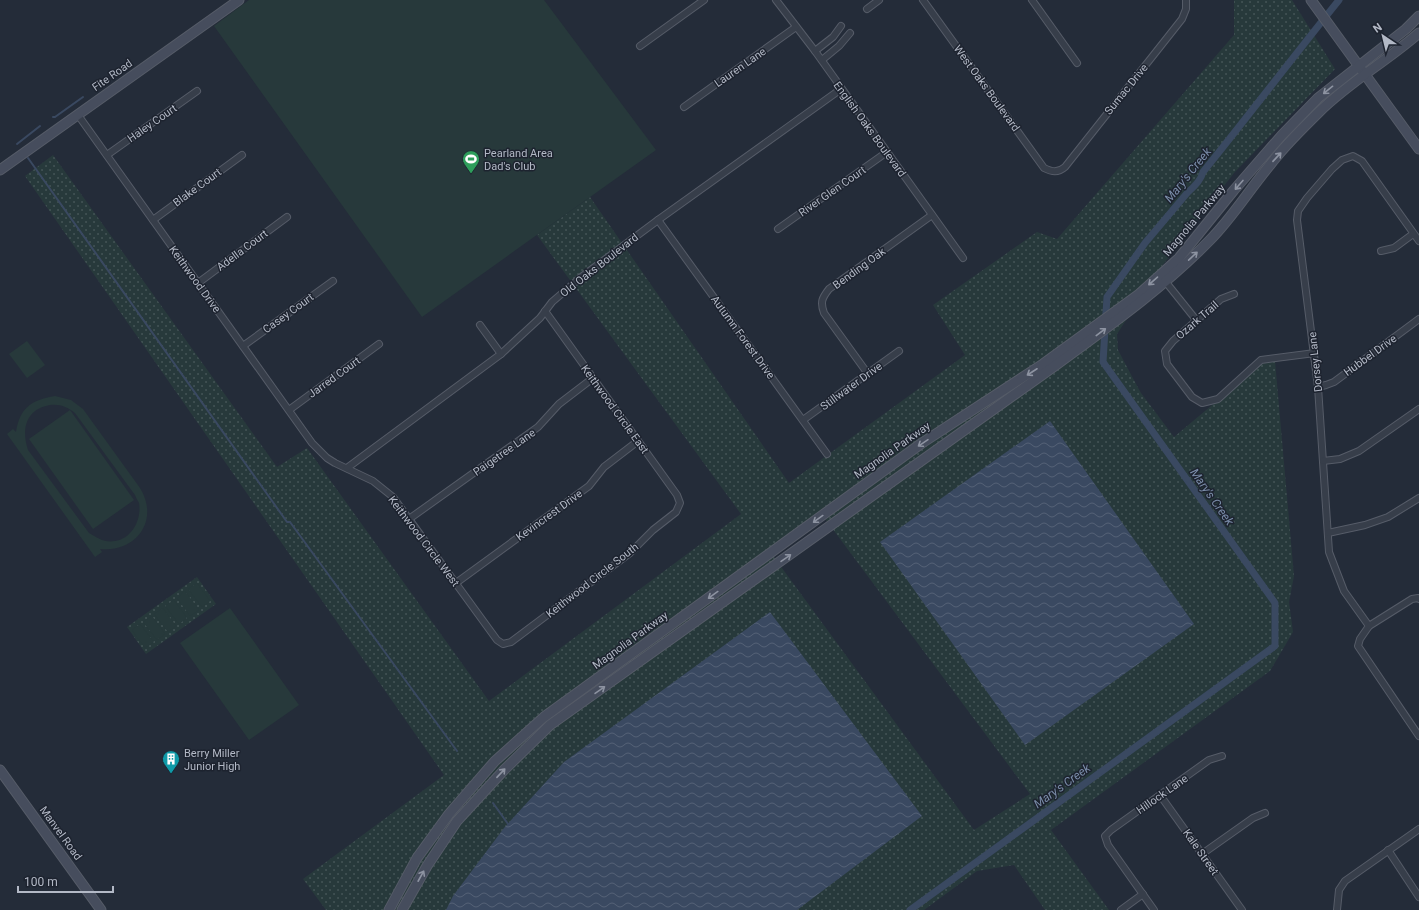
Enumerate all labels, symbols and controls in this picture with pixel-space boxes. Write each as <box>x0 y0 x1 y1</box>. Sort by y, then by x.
north arrow <box>1363 16 1403 56</box>
text: N <box>1371 21 1385 36</box>
street label: West Oaks Boulevard <box>951 43 1022 134</box>
street label: Lauren Lane <box>712 45 769 90</box>
street label: Fite Road <box>90 57 135 94</box>
street label: Sumac Drive <box>1102 61 1151 117</box>
street label: English Oaks Boulevard <box>831 79 909 179</box>
one-way arrow <box>1323 85 1333 94</box>
street label: Haley Court <box>125 101 180 145</box>
water label: Mary's Creek <box>1162 144 1215 205</box>
place label: Pearland Area Dad's Club <box>484 147 553 173</box>
sports icon: Pearland Area Dad's Club <box>461 149 481 174</box>
one-way arrow <box>1272 152 1282 162</box>
street label: River Glen Court <box>796 163 869 219</box>
street label: Blake Court <box>171 165 224 209</box>
one-way arrow <box>1235 179 1244 190</box>
street label: Magnolia Parkway <box>1161 181 1229 259</box>
street label: Adella Court <box>214 227 271 274</box>
street label: Old Oaks Boulevard <box>558 231 641 300</box>
street label: Keithwood Drive <box>166 243 223 315</box>
street label: Bending Oak <box>830 245 888 292</box>
one-way arrow <box>1188 251 1198 260</box>
one-way arrow <box>1148 277 1158 286</box>
street label: Casey Court <box>260 290 317 336</box>
street label: Autumn Forest Drive <box>708 293 777 382</box>
street label: Ozark Trail <box>1174 298 1221 342</box>
one-way arrow <box>1095 328 1106 336</box>
street label: Dorsey Lane <box>1306 331 1325 393</box>
street label: Hubbel Drive <box>1341 332 1399 379</box>
street label: Jarred Court <box>306 354 363 401</box>
street label: Stillwater Drive <box>818 360 885 413</box>
street label: Keithwood Circle East <box>578 362 651 457</box>
one-way arrow <box>1026 368 1038 376</box>
street label: Magnolia Parkway <box>852 419 933 481</box>
street label: Paigetree Lane <box>471 426 538 479</box>
one-way arrow <box>918 439 929 447</box>
water label: Mary's Creek <box>1187 466 1237 529</box>
street label: Kevincrest Drive <box>514 487 585 544</box>
street label: Keithwood Circle West <box>385 494 462 589</box>
one-way arrow <box>812 515 823 523</box>
street label: Keithwood Circle South <box>544 540 641 621</box>
one-way arrow <box>780 554 791 562</box>
one-way arrow <box>707 591 718 599</box>
street label: Magnolia Parkway <box>590 608 671 672</box>
one-way arrow <box>594 686 605 694</box>
place label: Berry Miller Junior High <box>184 747 240 773</box>
building icon: Berry Miller Junior High <box>161 749 181 774</box>
water label: Mary's Creek <box>1031 760 1094 811</box>
one-way arrow <box>496 768 505 779</box>
street label: Hillock Lane <box>1134 772 1191 817</box>
street label: Manvel Road <box>37 804 84 863</box>
street label: Kale Street <box>1180 827 1221 878</box>
scale bar <box>18 868 113 894</box>
one-way arrow <box>418 870 425 882</box>
text: 100 m <box>24 875 58 889</box>

